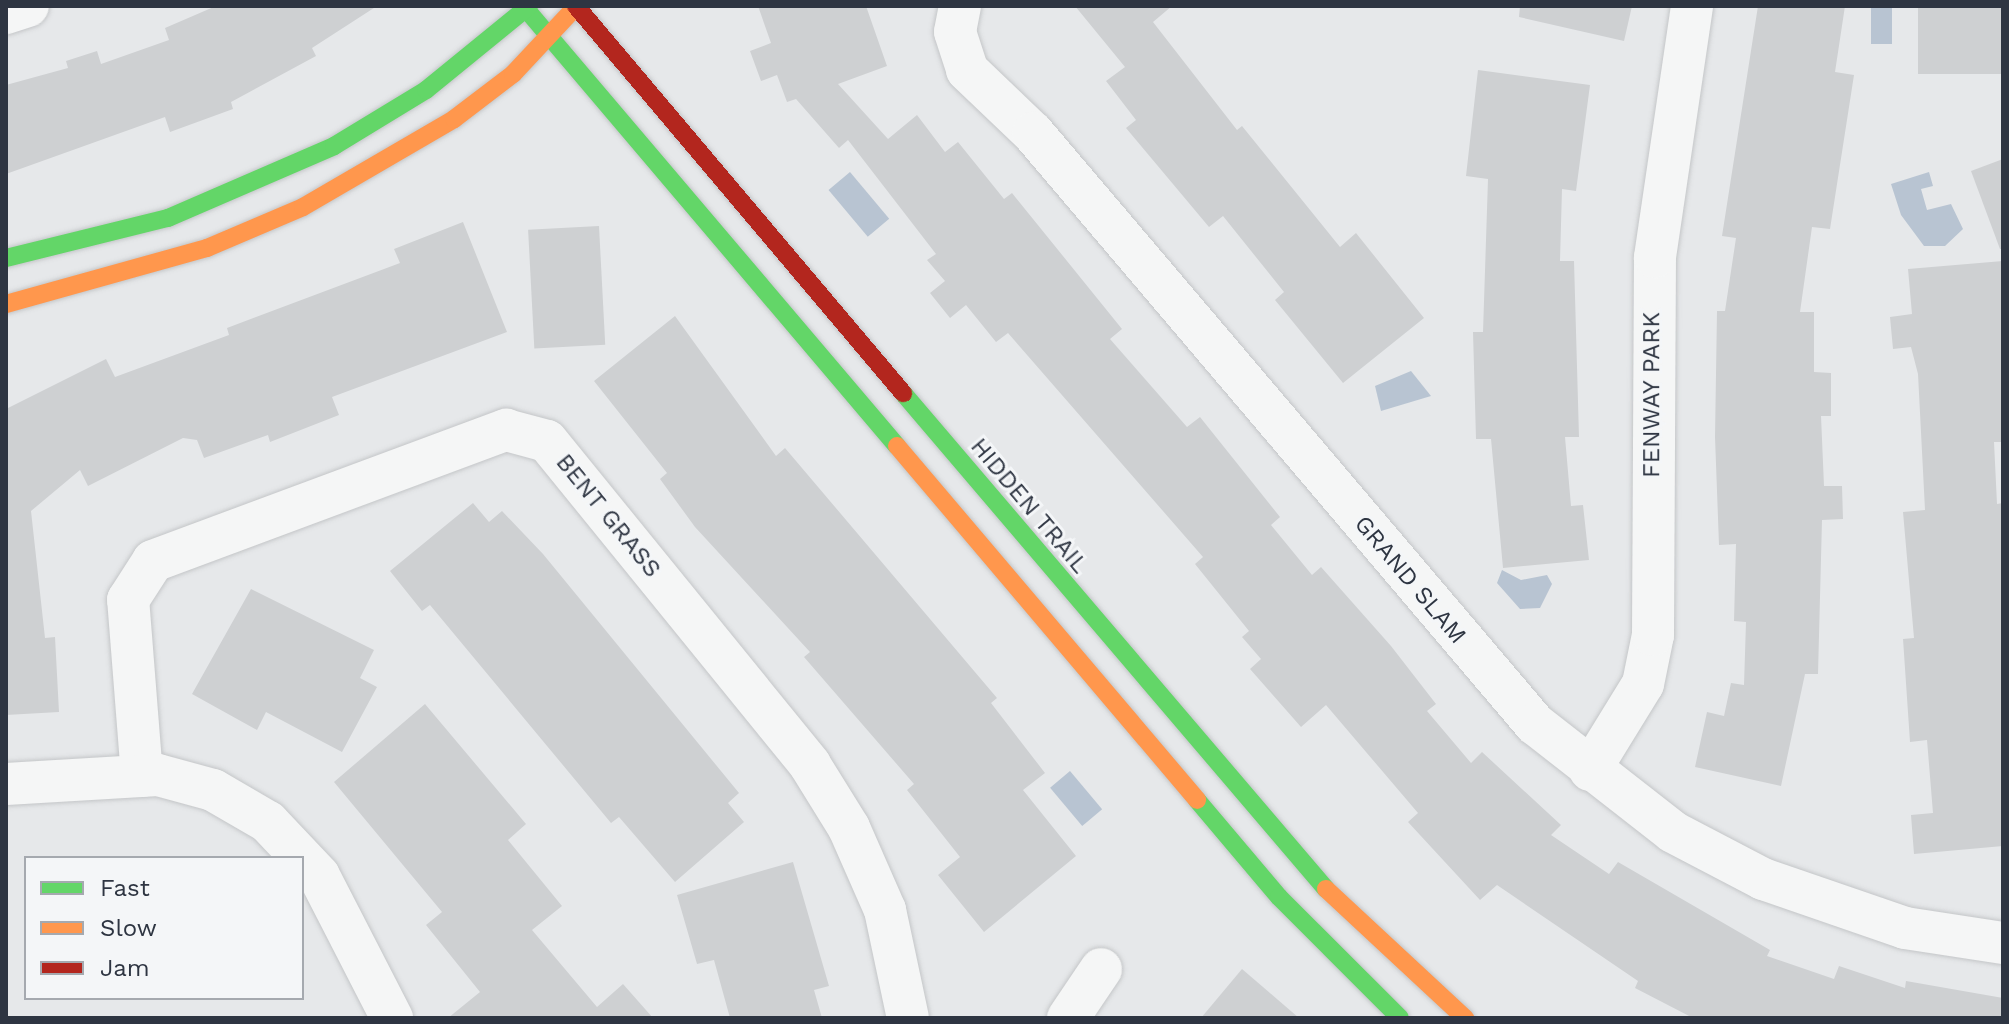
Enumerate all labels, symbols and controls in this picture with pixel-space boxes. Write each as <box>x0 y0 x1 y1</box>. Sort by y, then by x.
street label: FENWAY PARK <box>1638 312 1666 478</box>
street label: HIDDEN TRAIL <box>964 432 1094 580</box>
street label: BENT GRASS <box>549 448 667 584</box>
street label: GRAND SLAM <box>1348 510 1472 650</box>
legend <box>24 856 304 1000</box>
text: Fast <box>100 874 150 902</box>
text: Slow <box>100 914 157 942</box>
text: Jam <box>100 954 150 982</box>

